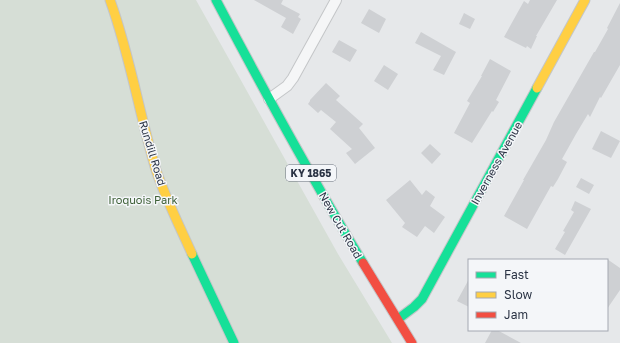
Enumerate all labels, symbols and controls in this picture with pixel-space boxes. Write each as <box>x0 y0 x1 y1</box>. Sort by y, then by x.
street label: Rundill Road <box>137 119 169 187</box>
street label: Inverness Avenue <box>468 119 524 207</box>
road number: KY 1865 <box>286 165 336 181</box>
street label: New Cut Road <box>317 189 365 261</box>
park label: Iroquois Park <box>108 193 178 206</box>
legend <box>468 259 608 331</box>
text: Fast <box>504 267 529 282</box>
text: Slow <box>504 287 532 302</box>
text: Jam <box>504 307 528 322</box>

